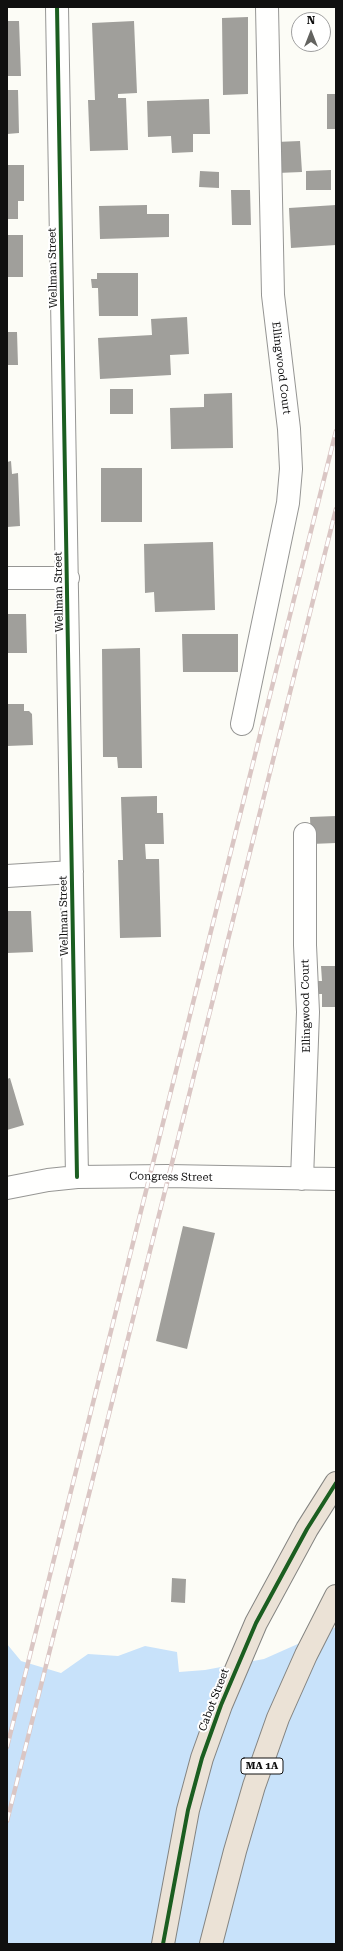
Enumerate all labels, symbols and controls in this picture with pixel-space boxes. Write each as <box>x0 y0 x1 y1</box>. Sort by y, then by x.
north arrow <box>291 12 331 52</box>
text: N <box>307 14 315 27</box>
street label: Wellman Street <box>46 227 60 309</box>
street label: Ellingwood Court <box>269 321 293 415</box>
street label: Wellman Street <box>52 551 66 633</box>
street label: Wellman Street <box>57 875 71 957</box>
street label: Ellingwood Court <box>299 959 313 1053</box>
street label: Congress Street <box>129 1170 213 1184</box>
street label: Cabot Street <box>196 1667 232 1733</box>
road number: MA 1A <box>241 1758 283 1774</box>

